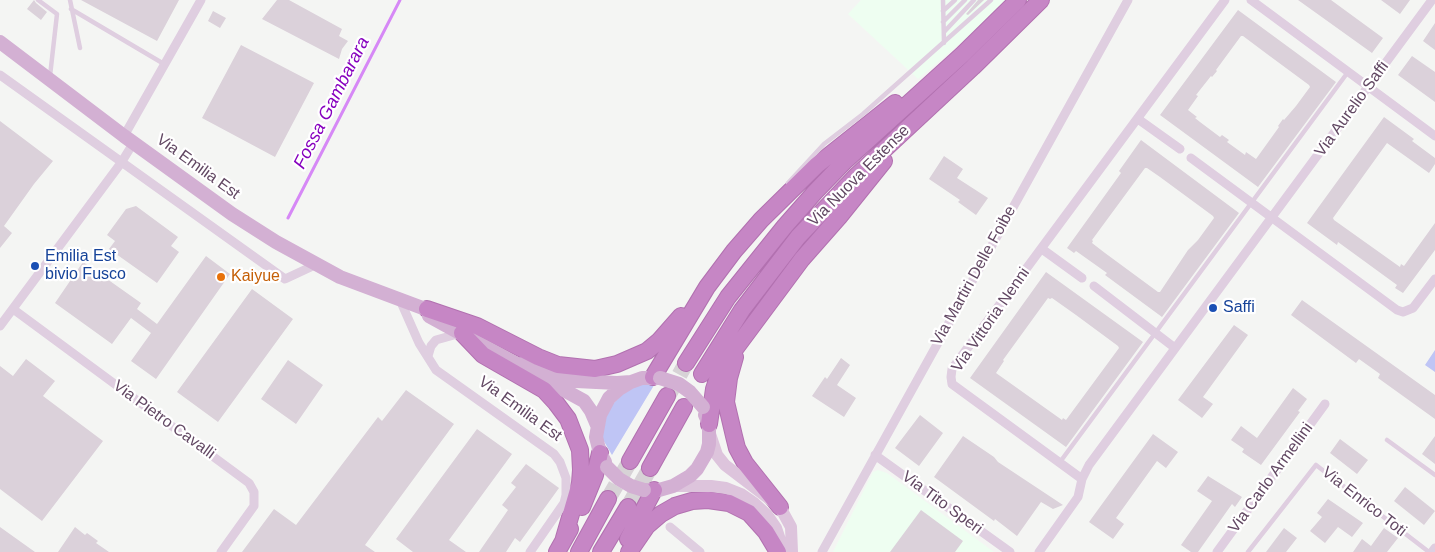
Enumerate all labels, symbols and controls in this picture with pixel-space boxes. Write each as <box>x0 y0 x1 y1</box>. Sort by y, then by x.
water label: Fossa Gambarara <box>289 33 375 173</box>
street label: Via Aurelio Saffi <box>1311 58 1393 160</box>
street label: Via Nuova Estense <box>804 121 914 231</box>
street label: Via Emilia Est <box>153 130 243 204</box>
street label: Via Martiri Delle Foibe <box>928 203 1020 349</box>
place label: Emilia Est bivio Fusco <box>45 247 126 285</box>
marker: Emilia Est bivio Fusco <box>29 260 41 272</box>
street label: Via Vittoria Nenni <box>948 264 1034 376</box>
place label: Kaiyue <box>231 267 280 287</box>
marker: Kaiyue <box>215 271 227 283</box>
place label: Saffi <box>1223 298 1255 318</box>
marker: Saffi <box>1207 302 1219 314</box>
street label: Via Emilia Est <box>475 372 565 446</box>
street label: Via Pietro Cavalli <box>109 377 219 463</box>
street label: Via Carlo Armellini <box>1225 419 1317 537</box>
street label: Via Enrico Toti <box>1318 463 1410 541</box>
street label: Via Tito Speri <box>898 467 986 539</box>

